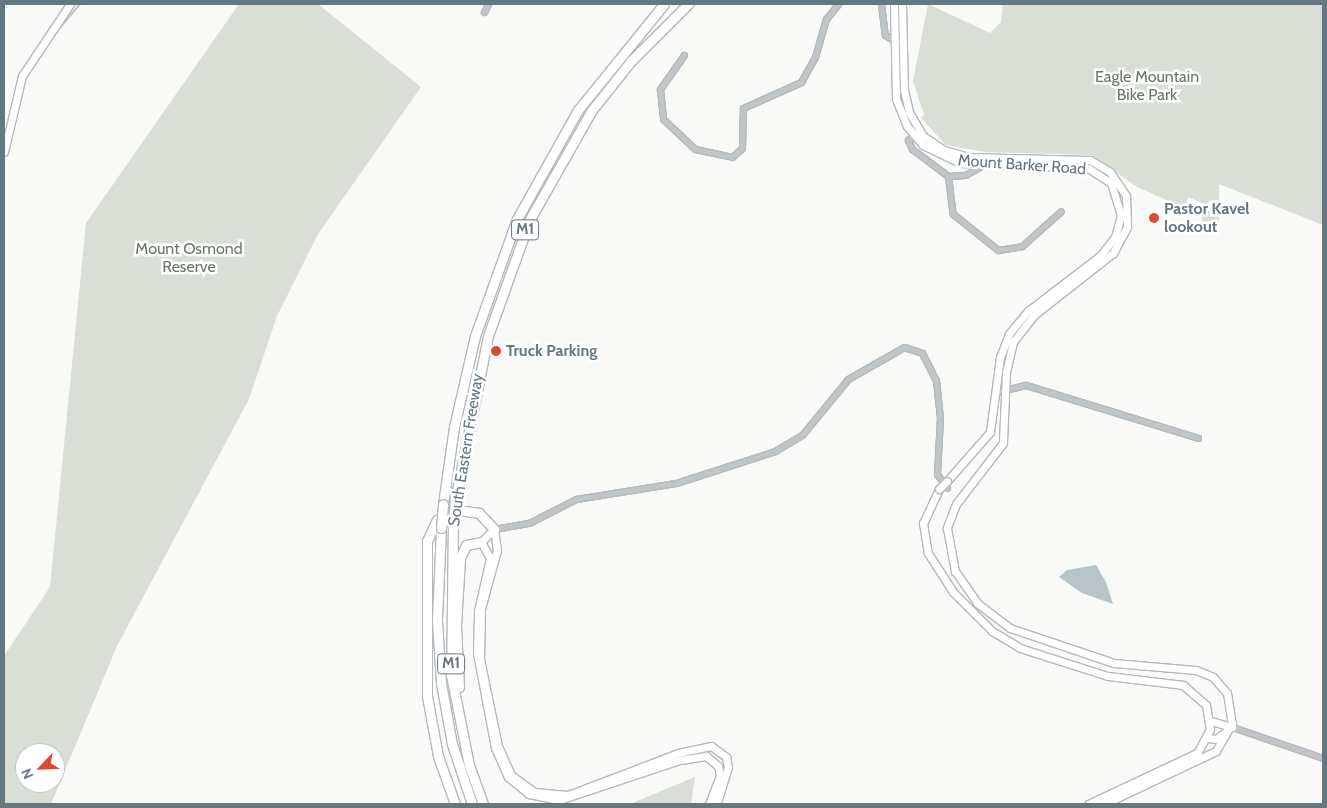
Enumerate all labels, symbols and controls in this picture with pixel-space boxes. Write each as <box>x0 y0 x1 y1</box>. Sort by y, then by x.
park label: Eagle Mountain Bike Park <box>1095 67 1199 105</box>
street label: Mount Barker Road <box>957 151 1087 179</box>
place label: Pastor Kavel lookout <box>1164 199 1249 237</box>
marker: Pastor Kavel lookout <box>1148 212 1160 224</box>
road number: M1 <box>510 218 540 242</box>
park label: Mount Osmond Reserve <box>135 239 243 277</box>
place label: Truck Parking <box>506 341 597 361</box>
marker: Truck Parking <box>490 345 502 357</box>
street label: South Eastern Freeway <box>444 372 488 528</box>
road number: M1 <box>436 652 466 676</box>
north arrow <box>15 743 65 793</box>
text: N <box>17 766 37 782</box>

